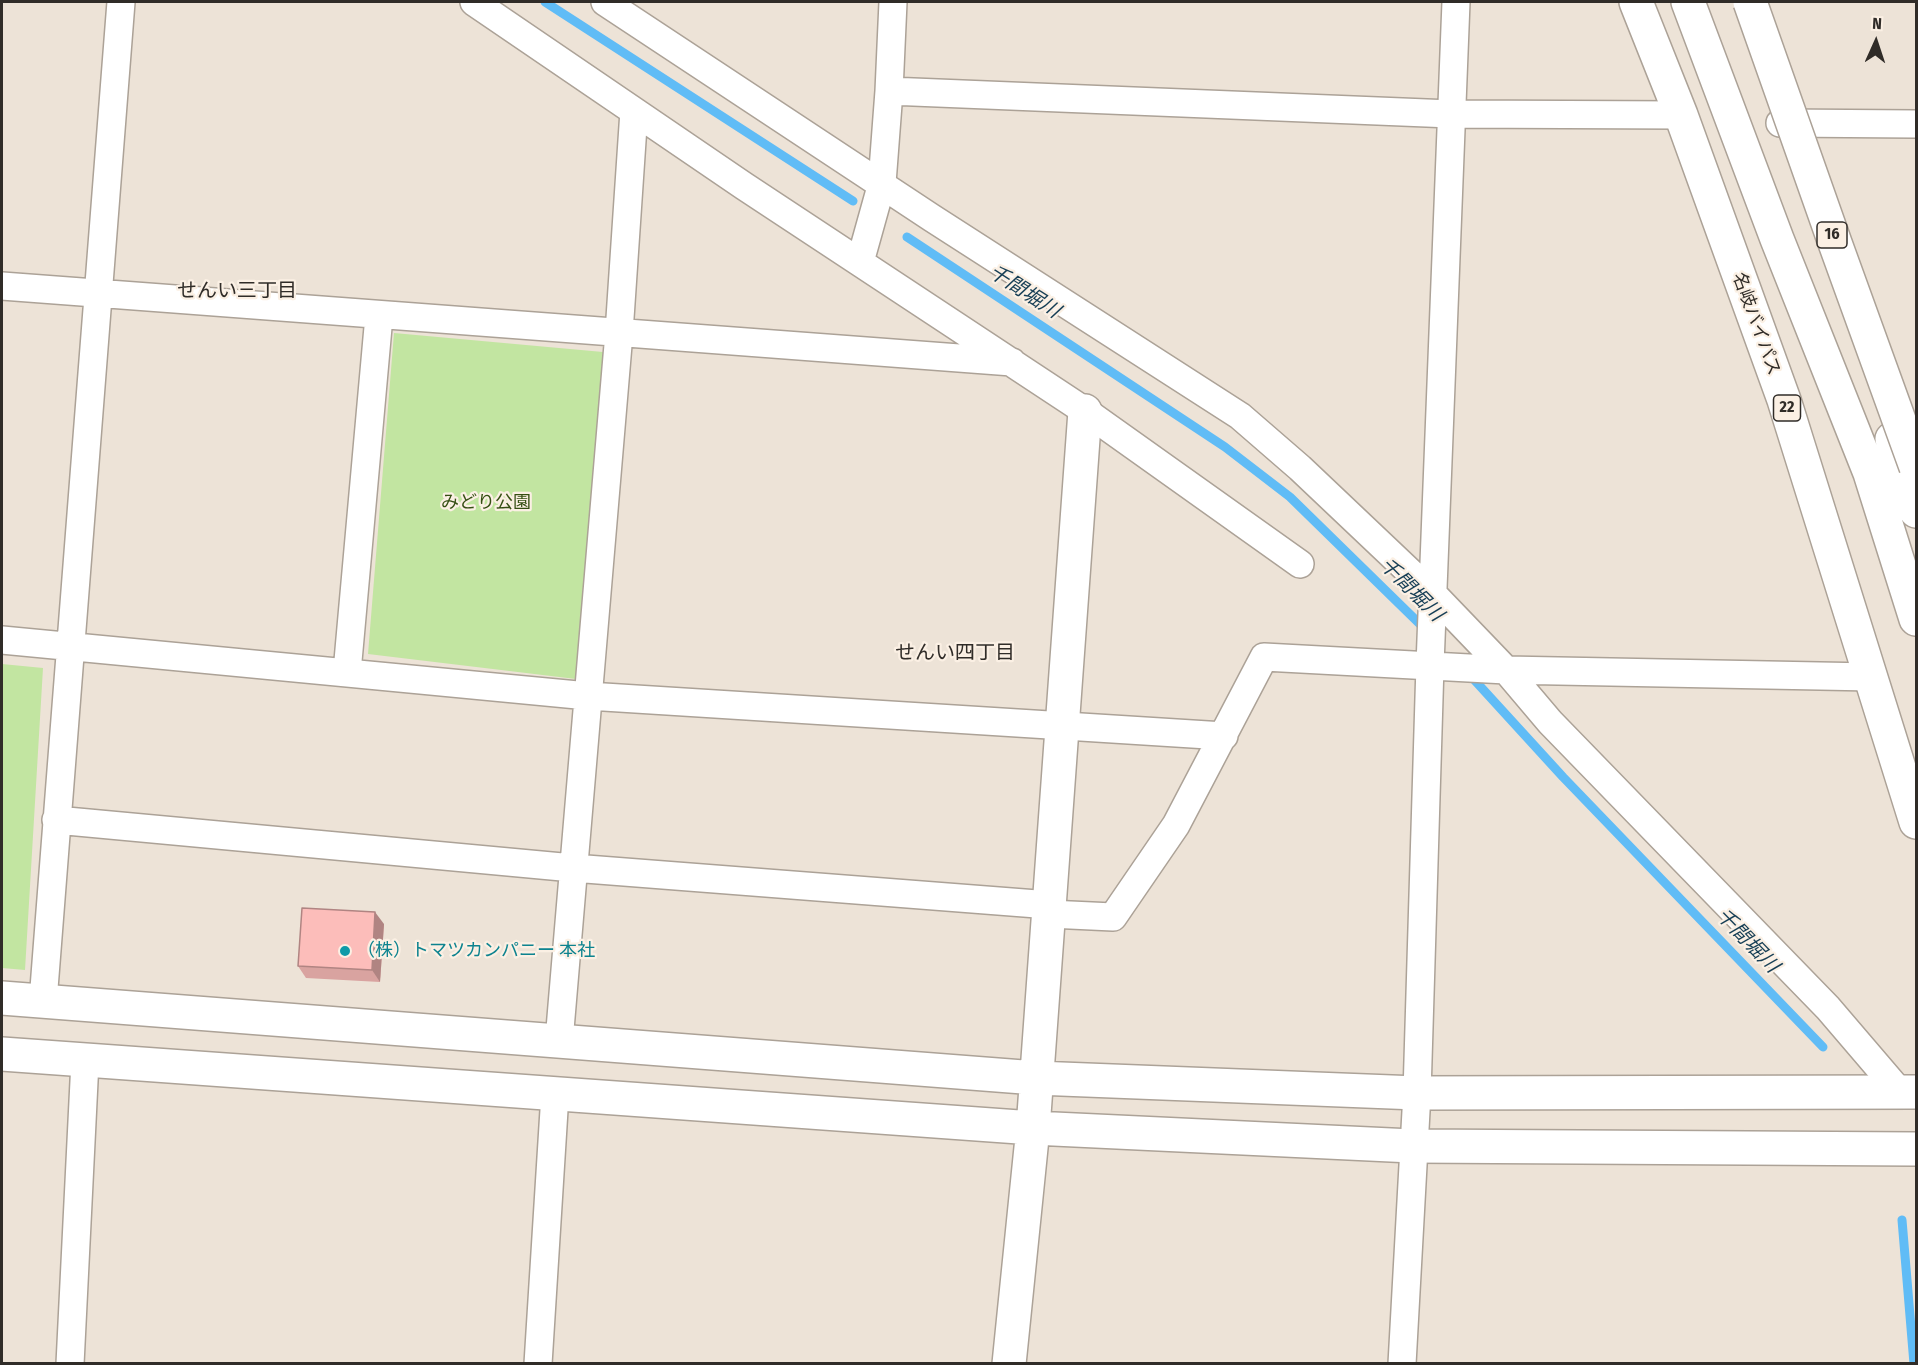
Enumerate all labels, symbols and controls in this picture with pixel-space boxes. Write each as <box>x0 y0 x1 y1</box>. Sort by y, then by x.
north arrow <box>1846 12 1906 72</box>
text: N <box>1872 14 1882 33</box>
road number: 16 <box>1817 222 1847 248</box>
water label: 千間堀川 <box>984 260 1064 324</box>
street label: 名岐バイパス <box>1727 270 1785 378</box>
district label: せんい三丁目 <box>177 279 297 303</box>
road number: 22 <box>1774 395 1800 421</box>
park label: みどり公園 <box>441 492 531 514</box>
water label: 千間堀川 <box>1374 553 1448 627</box>
district label: せんい四丁目 <box>895 641 1015 665</box>
water label: 千間堀川 <box>1711 904 1783 978</box>
place label: （株）トマツカンパニー 本社 <box>357 940 595 962</box>
marker: （株）トマツカンパニー 本社 <box>338 944 352 958</box>

